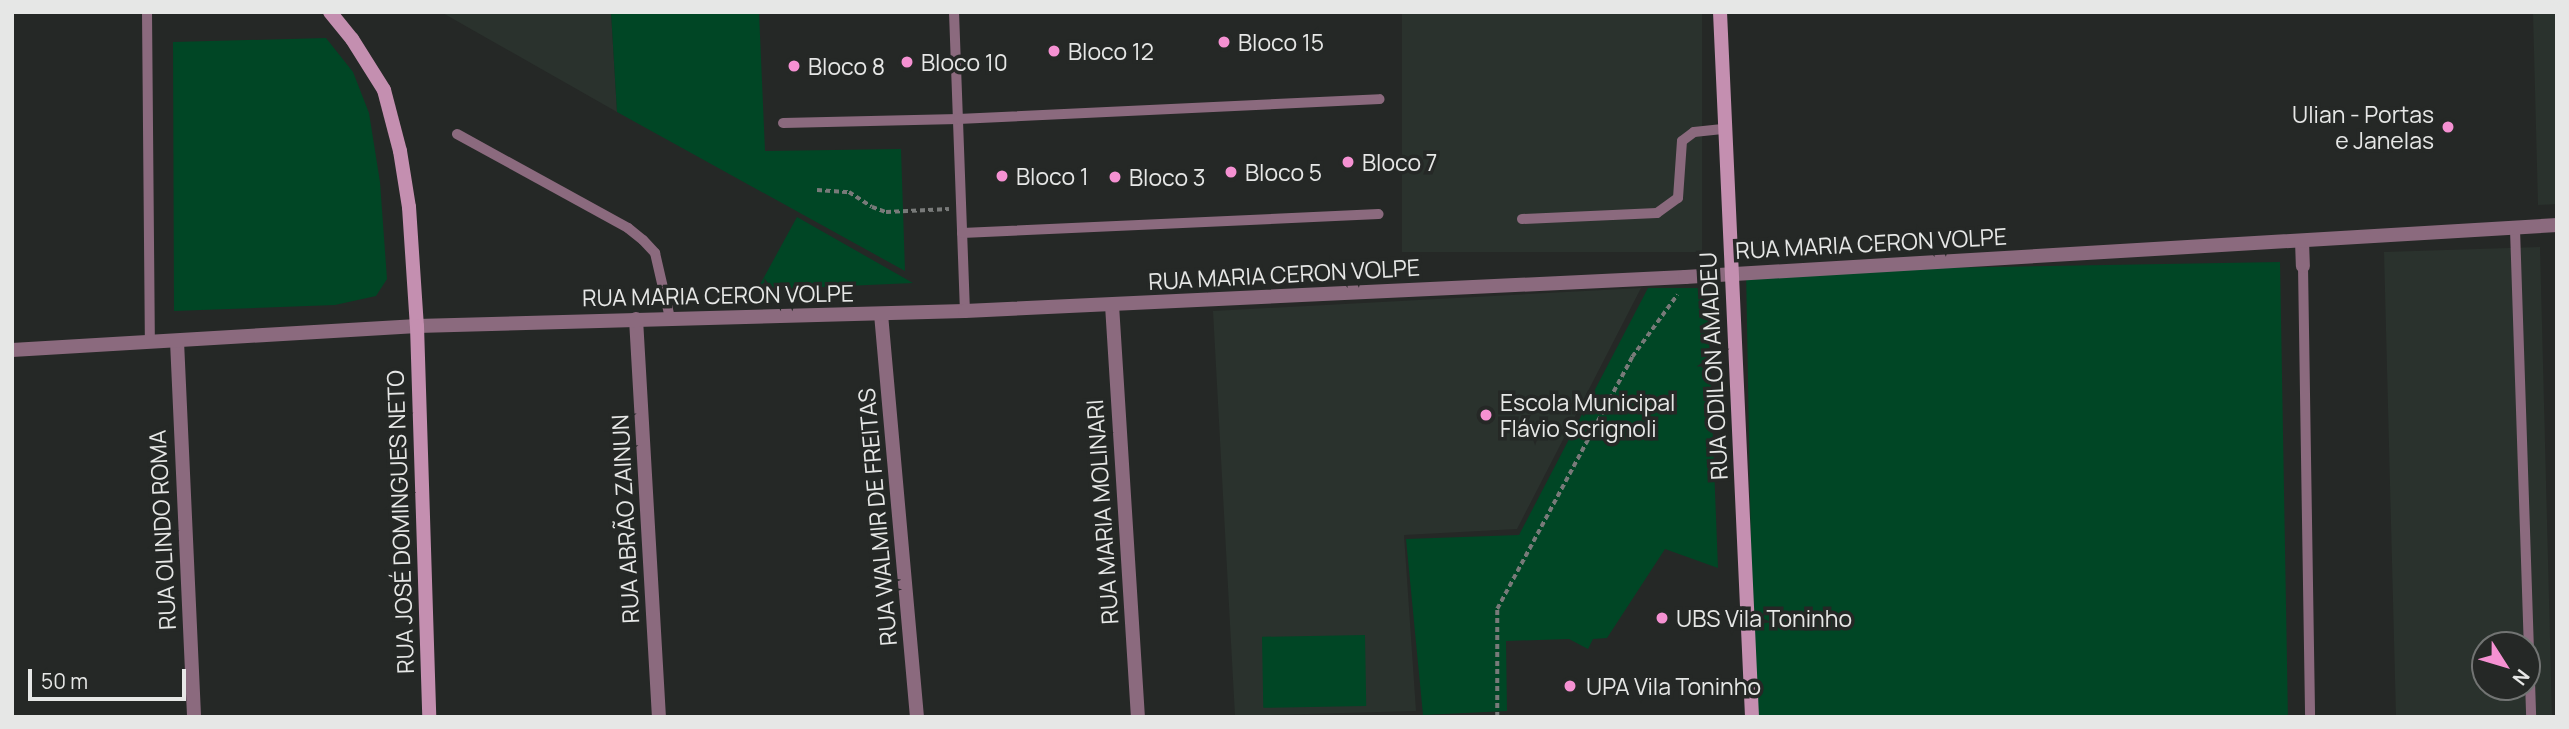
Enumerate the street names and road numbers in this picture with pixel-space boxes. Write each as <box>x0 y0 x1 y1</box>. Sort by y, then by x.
street label: RUA MARIA CERON VOLPE <box>1734 222 2008 264</box>
street label: RUA ODILON AMADEU <box>1693 251 1733 481</box>
street label: RUA MARIA CERON VOLPE <box>1147 253 1421 295</box>
street label: RUA MARIA CERON VOLPE <box>582 279 854 311</box>
street label: RUA JOSÉ DOMINGUES NETO <box>381 370 419 674</box>
street label: RUA WALMIR DE FREITAS <box>852 387 902 647</box>
street label: RUA MARIA MOLINARI <box>1080 399 1124 625</box>
street label: RUA ABRÃO ZAINUN <box>606 414 644 624</box>
street label: RUA OLINDO ROMA <box>143 429 181 631</box>

